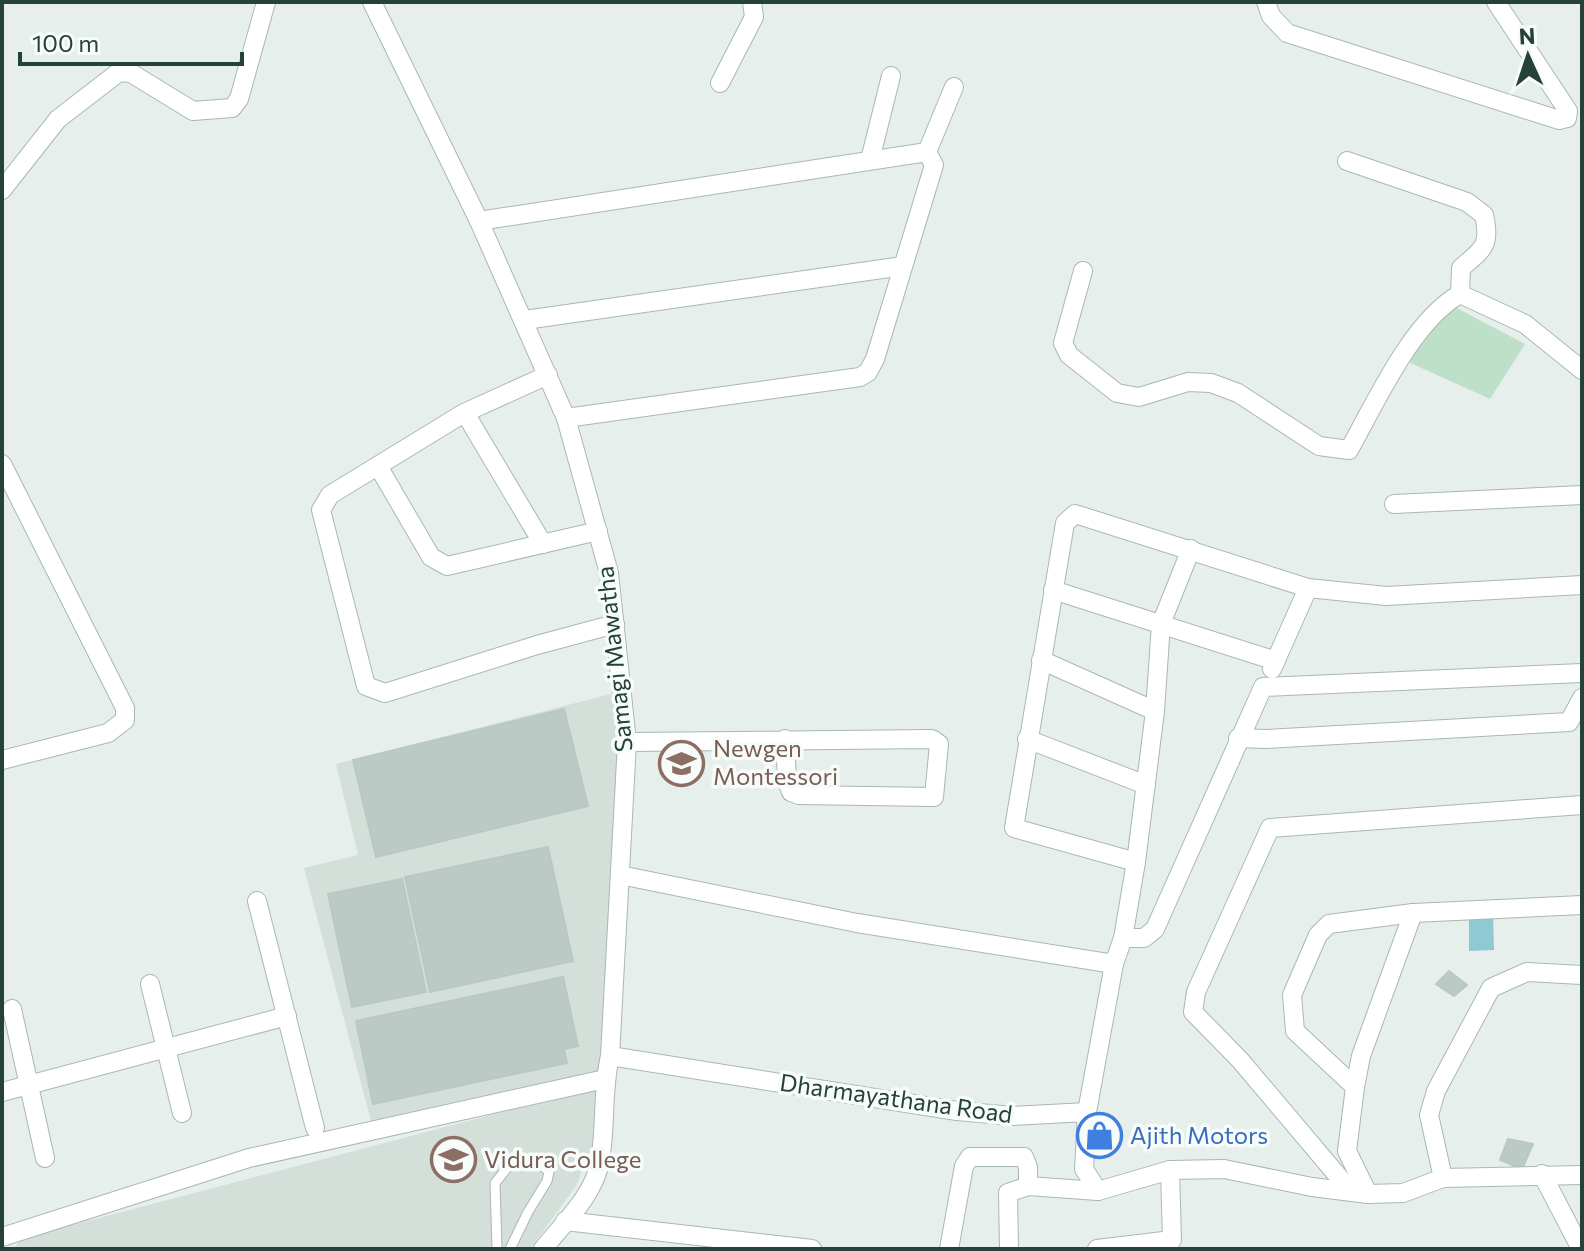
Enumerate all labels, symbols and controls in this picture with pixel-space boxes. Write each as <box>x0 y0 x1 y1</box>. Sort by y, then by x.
scale bar <box>20 16 242 66</box>
north arrow <box>1488 16 1568 96</box>
text: N <box>1518 22 1536 49</box>
text: 100 m <box>32 28 99 57</box>
street label: Samagi Mawatha <box>589 565 638 753</box>
place label: Newgen Montessori <box>713 733 838 790</box>
school or university icon: Newgen Montessori <box>658 739 706 787</box>
street label: Dharmayathana Road <box>778 1067 1014 1128</box>
shop icon: Ajith Motors <box>1075 1112 1123 1160</box>
place label: Ajith Motors <box>1130 1120 1268 1149</box>
school or university icon: Vidura College <box>429 1136 477 1184</box>
place label: Vidura College <box>484 1144 641 1173</box>

